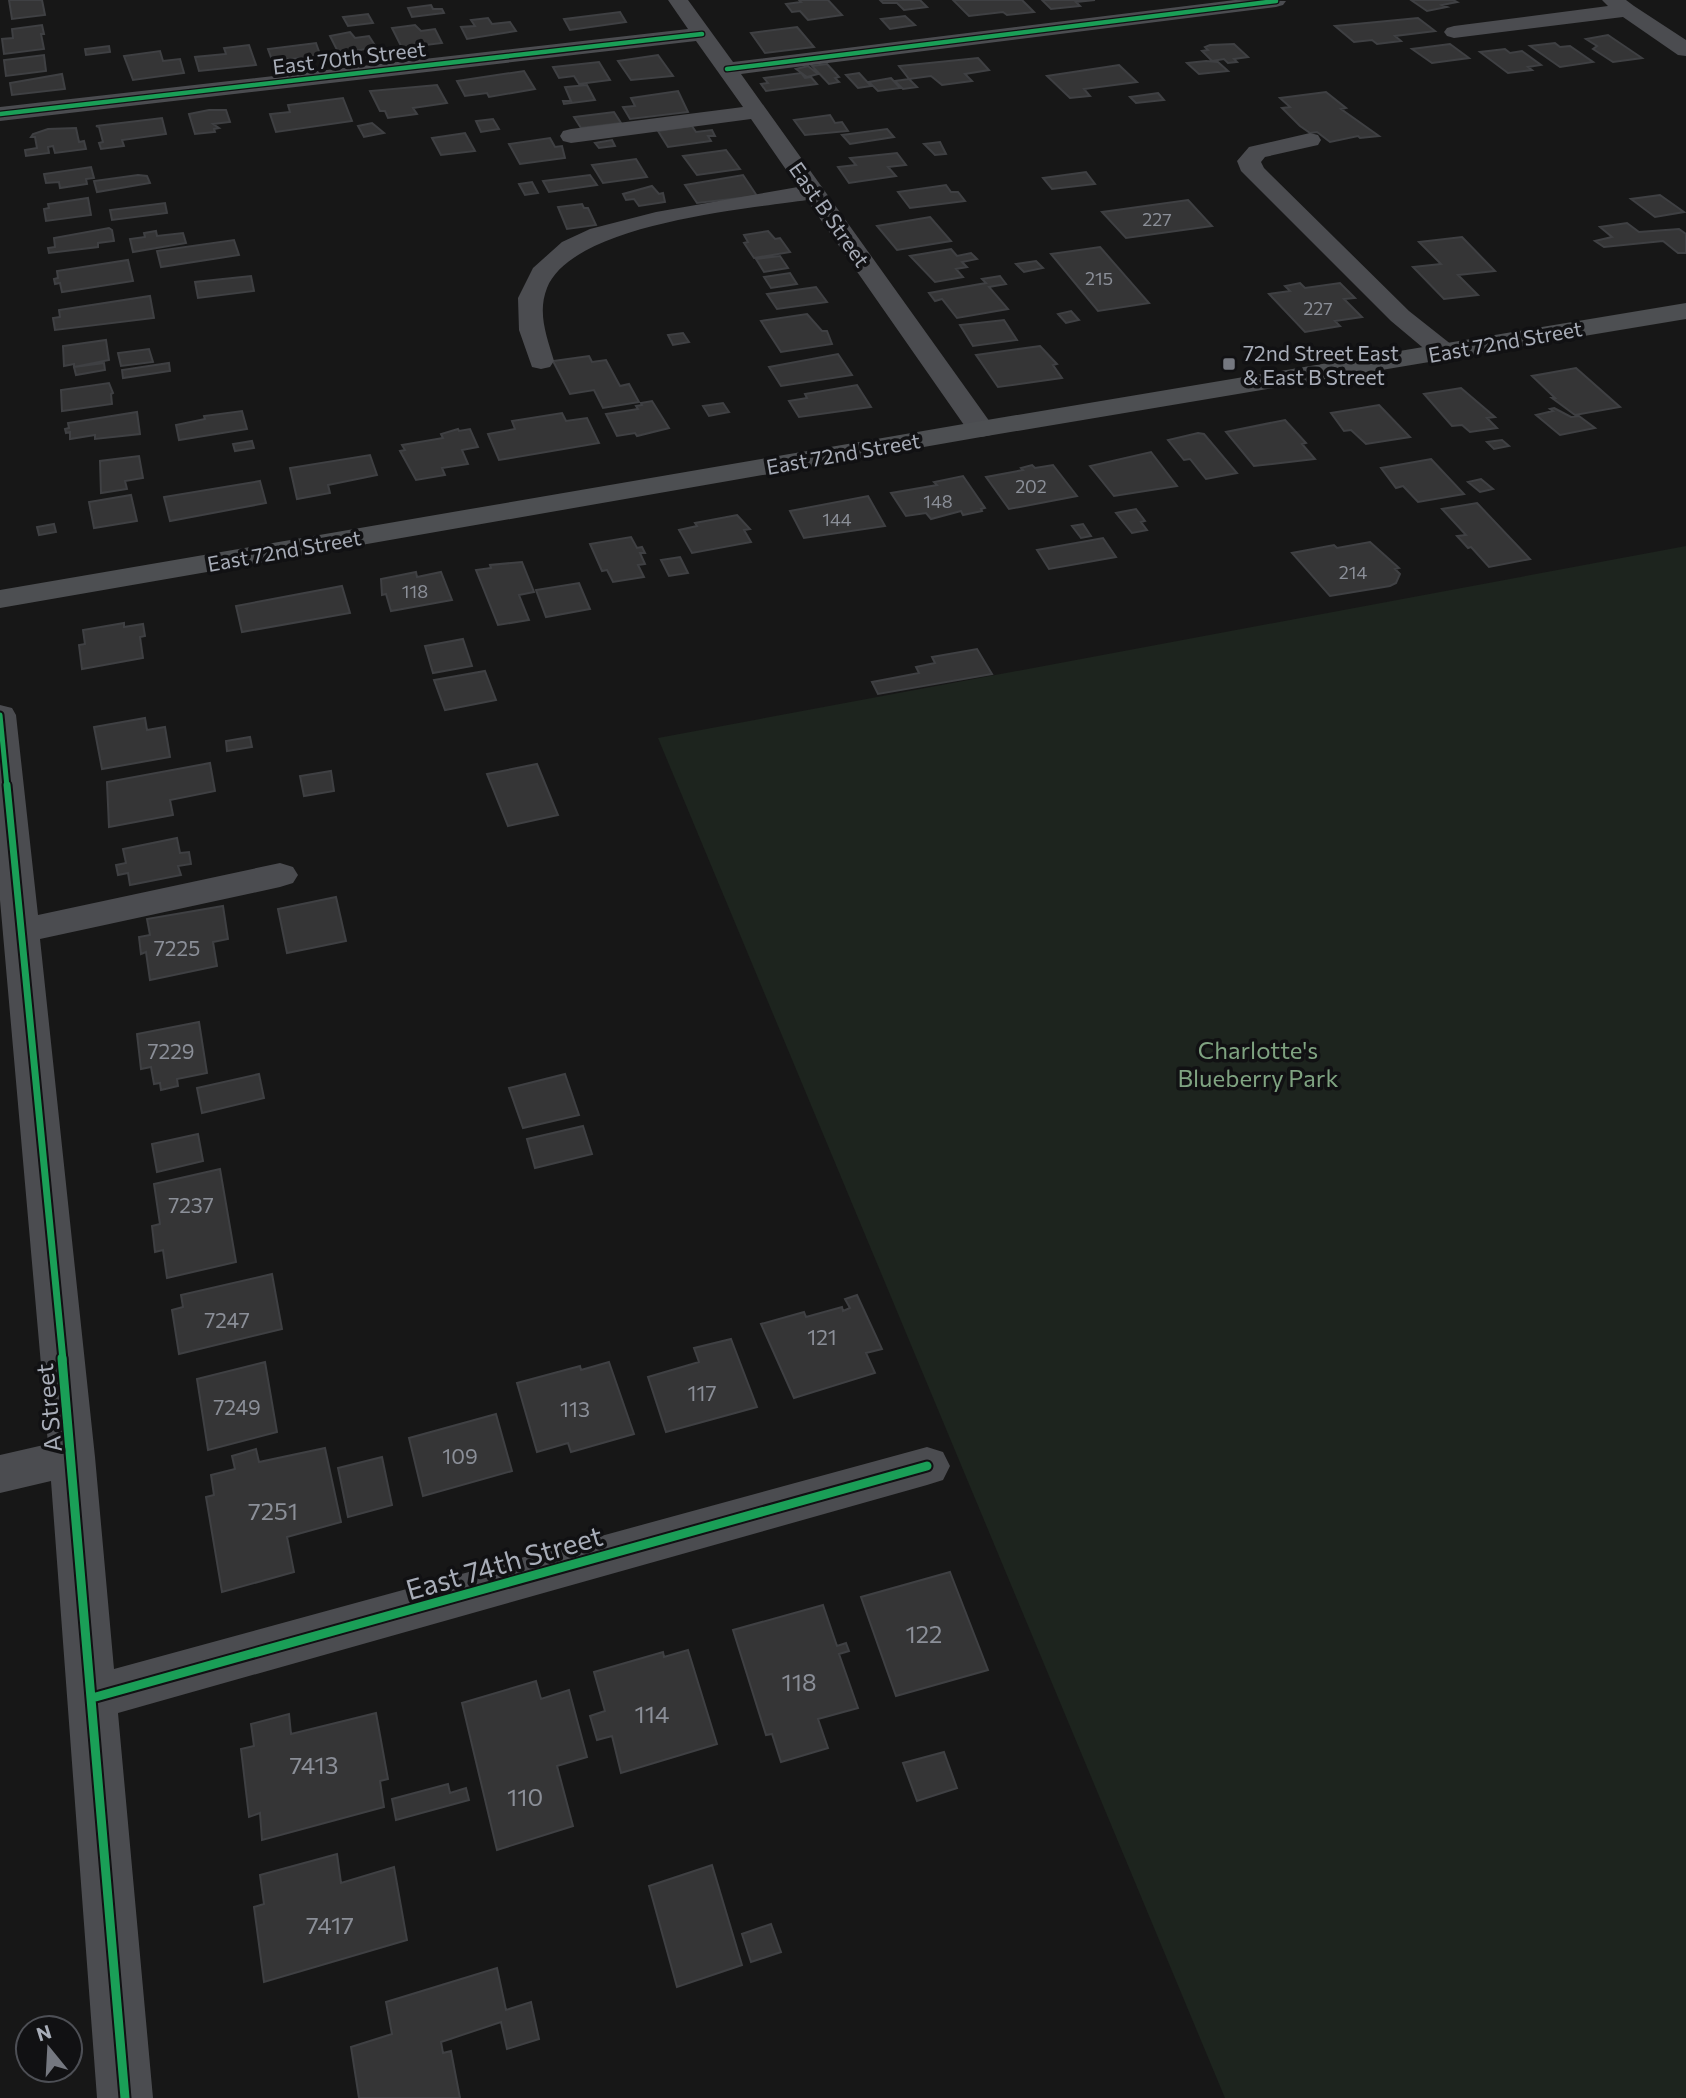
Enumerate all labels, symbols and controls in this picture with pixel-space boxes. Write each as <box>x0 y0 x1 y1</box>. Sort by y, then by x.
street label: East 70th Street <box>271 35 427 79</box>
street label: East B Street <box>785 157 875 271</box>
house number: 227 <box>1142 208 1172 230</box>
house number: 215 <box>1085 267 1113 289</box>
house number: 227 <box>1303 297 1333 319</box>
street label: East 72nd Street <box>1426 315 1584 367</box>
place label: 72nd Street East & East B Street <box>1243 340 1399 389</box>
marker: 72nd Street East & East B Street <box>1221 356 1237 372</box>
street label: East 72nd Street <box>764 427 922 479</box>
house number: 202 <box>1015 475 1047 497</box>
house number: 148 <box>923 490 953 512</box>
house number: 144 <box>822 508 852 530</box>
street label: East 72nd Street <box>205 524 363 576</box>
house number: 214 <box>1339 561 1367 583</box>
house number: 118 <box>402 580 428 602</box>
house number: 7225 <box>154 935 200 960</box>
park label: Charlotte's Blueberry Park <box>1178 1035 1338 1092</box>
house number: 7229 <box>147 1038 195 1063</box>
house number: 7237 <box>168 1192 214 1217</box>
house number: 7247 <box>204 1307 250 1332</box>
house number: 121 <box>807 1324 837 1349</box>
street label: A Street <box>29 1362 67 1454</box>
house number: 117 <box>687 1380 717 1405</box>
house number: 7249 <box>213 1394 261 1419</box>
house number: 113 <box>560 1396 590 1421</box>
house number: 109 <box>442 1443 478 1468</box>
house number: 7251 <box>248 1496 298 1525</box>
street label: East 74th Street <box>402 1518 606 1606</box>
house number: 122 <box>906 1619 942 1648</box>
house number: 118 <box>781 1667 817 1696</box>
house number: 114 <box>635 1699 669 1728</box>
house number: 7413 <box>290 1750 338 1779</box>
house number: 110 <box>507 1782 543 1811</box>
house number: 7417 <box>306 1910 354 1939</box>
north arrow <box>14 2014 84 2084</box>
text: N <box>33 2019 54 2045</box>

